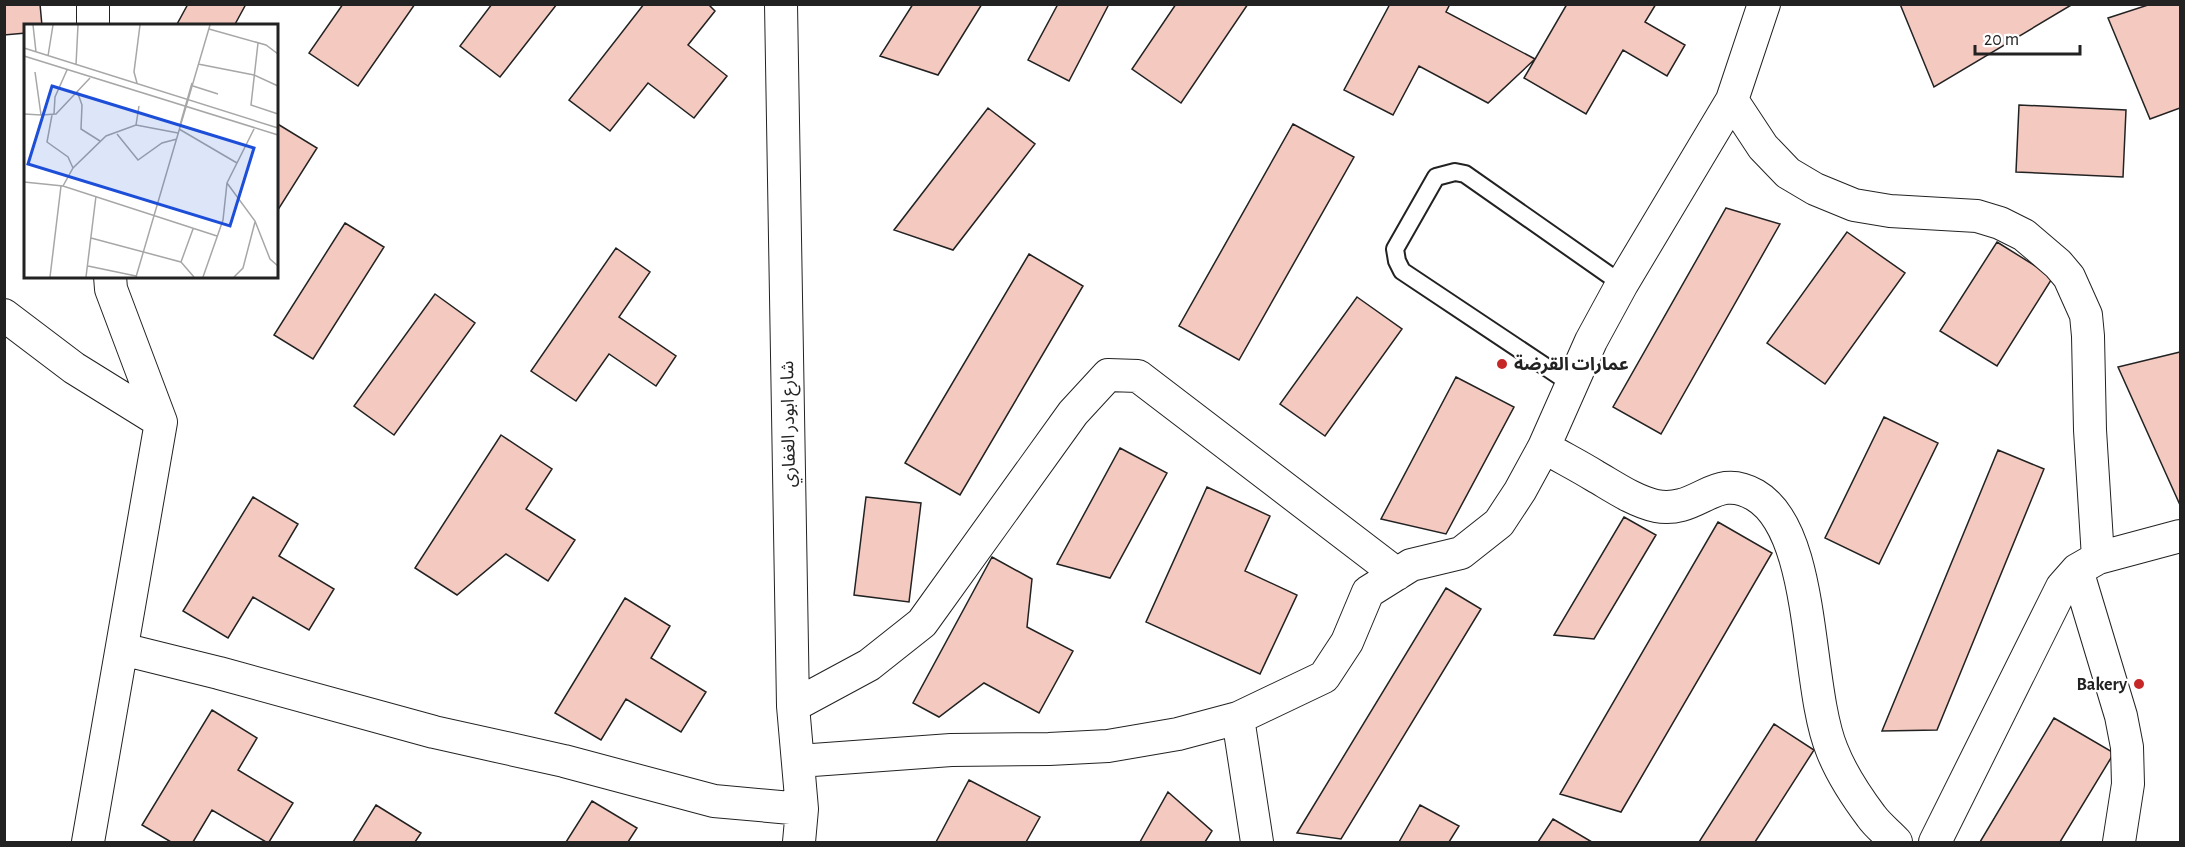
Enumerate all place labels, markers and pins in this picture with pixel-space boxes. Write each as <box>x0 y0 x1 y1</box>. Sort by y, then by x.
place label: عمارات القرضة <box>1514 354 1629 375</box>
marker: عمارات القرضة <box>1495 357 1509 371</box>
place label: Bakery <box>2076 676 2128 694</box>
marker: Bakery <box>2132 677 2146 691</box>

